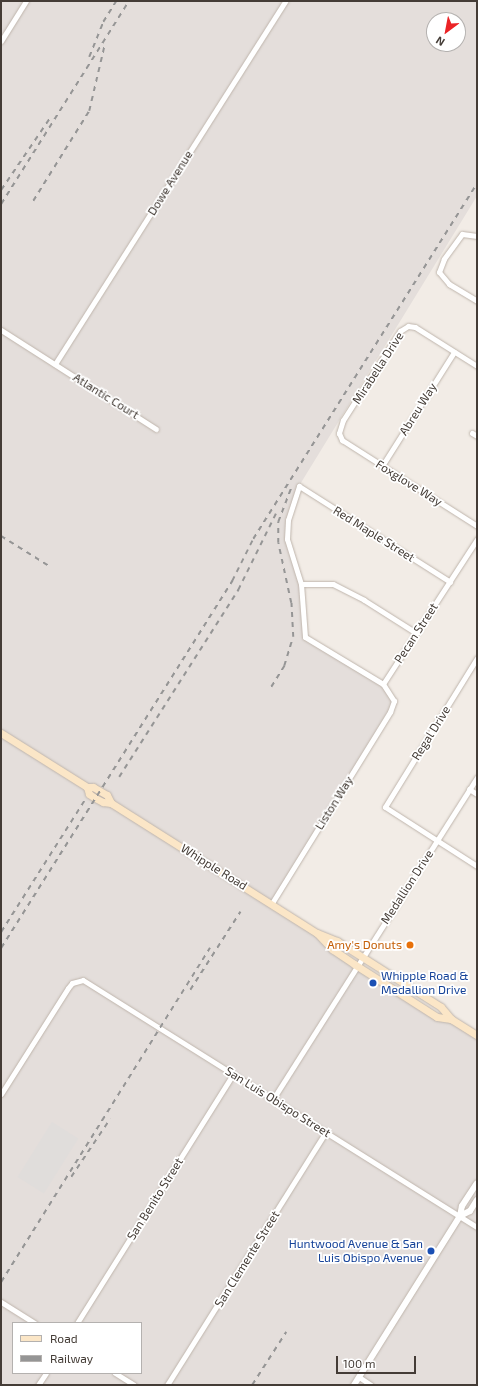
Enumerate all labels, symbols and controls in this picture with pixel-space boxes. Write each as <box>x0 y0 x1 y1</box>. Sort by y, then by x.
north arrow <box>426 12 466 52</box>
text: N <box>433 34 447 49</box>
street label: Dowe Avenue <box>144 148 196 218</box>
street label: Mirabella Drive <box>349 329 407 407</box>
street label: Atlantic Court <box>70 370 142 422</box>
street label: Abreu Way <box>396 380 440 438</box>
street label: Foxglove Way <box>373 457 445 509</box>
street label: Red Maple Street <box>331 503 417 565</box>
street label: Pecan Street <box>391 600 441 666</box>
street label: Regal Drive <box>409 703 453 763</box>
street label: Liston Way <box>312 774 356 832</box>
street label: Whipple Road <box>178 841 250 893</box>
street label: Medallion Drive <box>378 847 436 927</box>
place label: Amy's Donuts <box>327 938 402 952</box>
marker: Amy's Donuts <box>405 940 415 950</box>
place label: Whipple Road & Medallion Drive <box>381 969 469 997</box>
marker: Whipple Road & Medallion Drive <box>368 978 378 988</box>
street label: San Luis Obispo Street <box>223 1064 333 1140</box>
street label: San Benito Street <box>124 1155 186 1243</box>
street label: San Clemente Street <box>212 1208 282 1310</box>
place label: Huntwood Avenue & San Luis Obispo Avenue <box>288 1237 423 1265</box>
marker: Huntwood Avenue & San Luis Obispo Avenue <box>426 1246 436 1256</box>
legend <box>12 1322 142 1374</box>
text: Road <box>50 1331 78 1345</box>
scale bar <box>338 1348 418 1374</box>
text: Railway <box>50 1351 93 1365</box>
text: 100 m <box>343 1356 375 1370</box>

